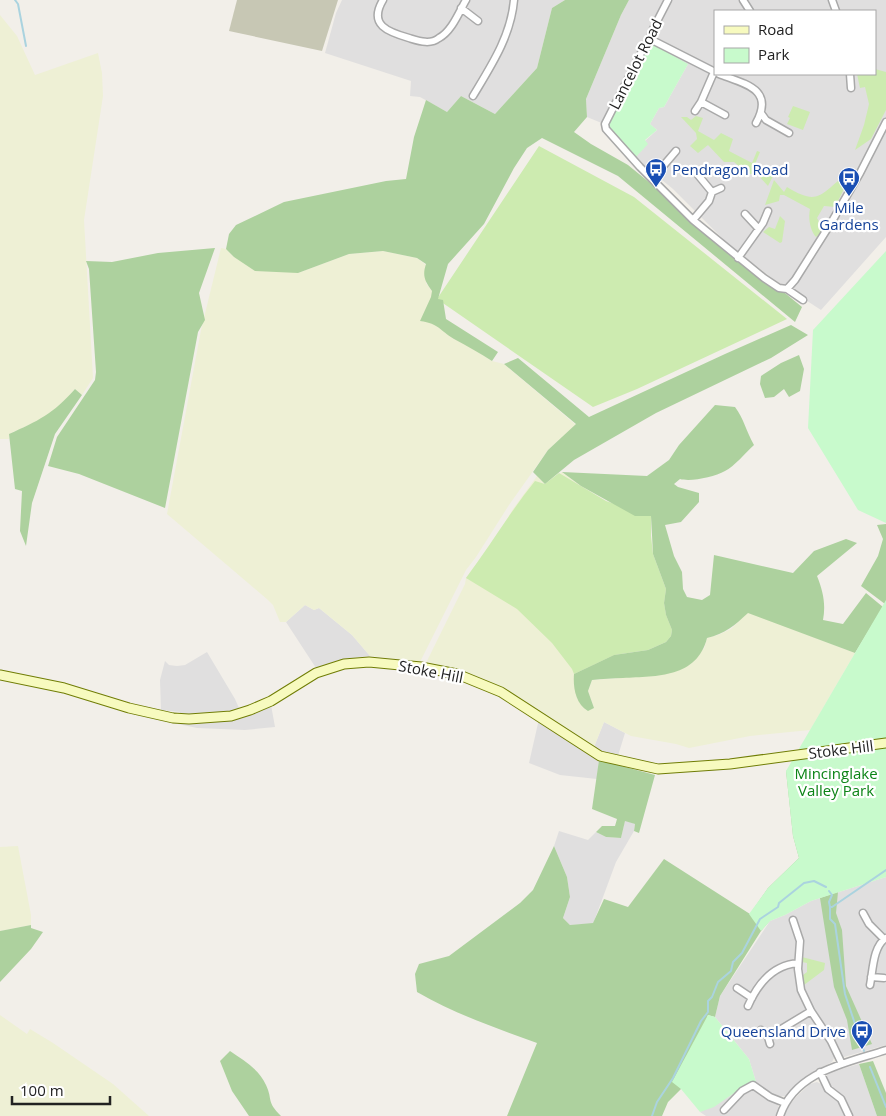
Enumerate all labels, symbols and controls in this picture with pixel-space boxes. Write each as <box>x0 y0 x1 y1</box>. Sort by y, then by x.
legend <box>714 10 876 75</box>
street label: Lancelot Road <box>604 15 666 113</box>
text: Road <box>758 19 794 39</box>
text: Park <box>758 44 789 64</box>
bus stop icon: Pendragon Road <box>644 157 668 188</box>
place label: Pendragon Road <box>672 159 788 179</box>
bus stop icon: Mile Gardens <box>837 166 861 197</box>
place label: Mile Gardens <box>819 197 879 234</box>
street label: Stoke Hill <box>397 655 465 687</box>
street label: Stoke Hill <box>807 735 875 763</box>
park label: Mincinglake Valley Park <box>794 763 878 800</box>
bus stop icon: Queensland Drive <box>850 1019 874 1050</box>
place label: Queensland Drive <box>721 1021 846 1041</box>
scale bar <box>12 1074 110 1106</box>
text: 100 m <box>20 1080 64 1100</box>

